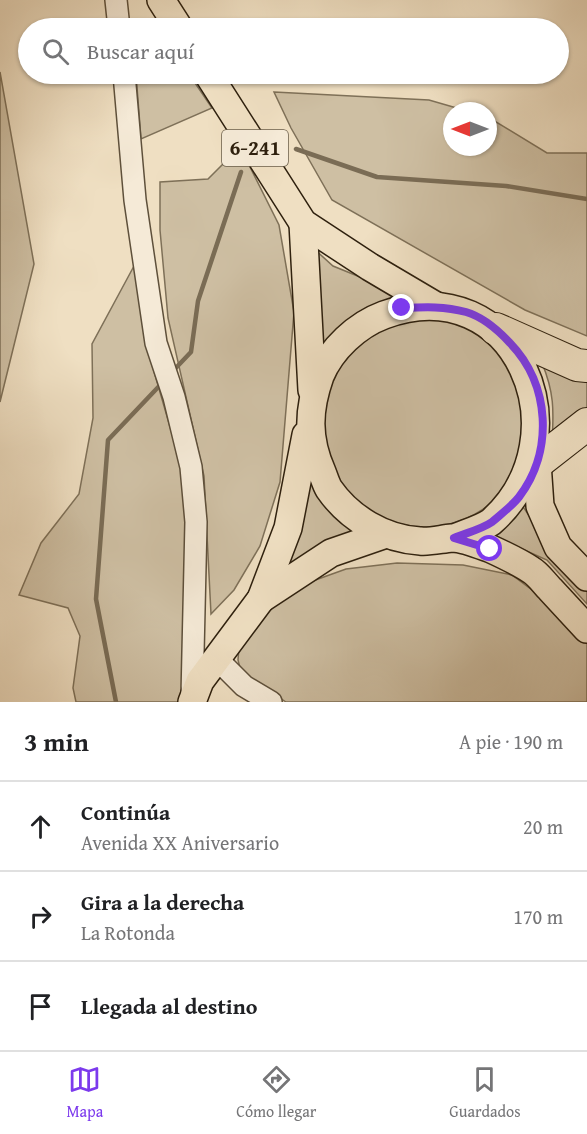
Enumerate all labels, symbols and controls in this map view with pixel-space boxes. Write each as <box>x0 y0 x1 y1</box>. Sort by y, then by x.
search box <box>18 18 569 84</box>
icon: search <box>39 35 72 68</box>
text: Buscar aquí <box>87 35 194 67</box>
north arrow <box>443 102 497 156</box>
road number: 6-241 <box>222 130 288 166</box>
route end <box>388 294 414 320</box>
route start <box>476 535 502 561</box>
text: 3 min <box>24 722 89 761</box>
text: A pie · 190 m <box>459 727 563 756</box>
text: Continúa <box>81 796 170 828</box>
icon: ahead <box>24 810 57 843</box>
text: 20 m <box>523 812 563 841</box>
text: Avenida XX Aniversario <box>81 828 279 857</box>
text: Gira a la derecha <box>81 886 244 918</box>
icon: right <box>24 900 57 933</box>
text: 170 m <box>513 902 563 931</box>
text: La Rotonda <box>81 918 175 947</box>
icon: arrive <box>24 990 57 1023</box>
text: Llegada al destino <box>81 990 257 1022</box>
tab: Mapa <box>66 1063 103 1123</box>
tab: Cómo llegar <box>236 1063 316 1123</box>
tab: Guardados <box>449 1063 521 1123</box>

